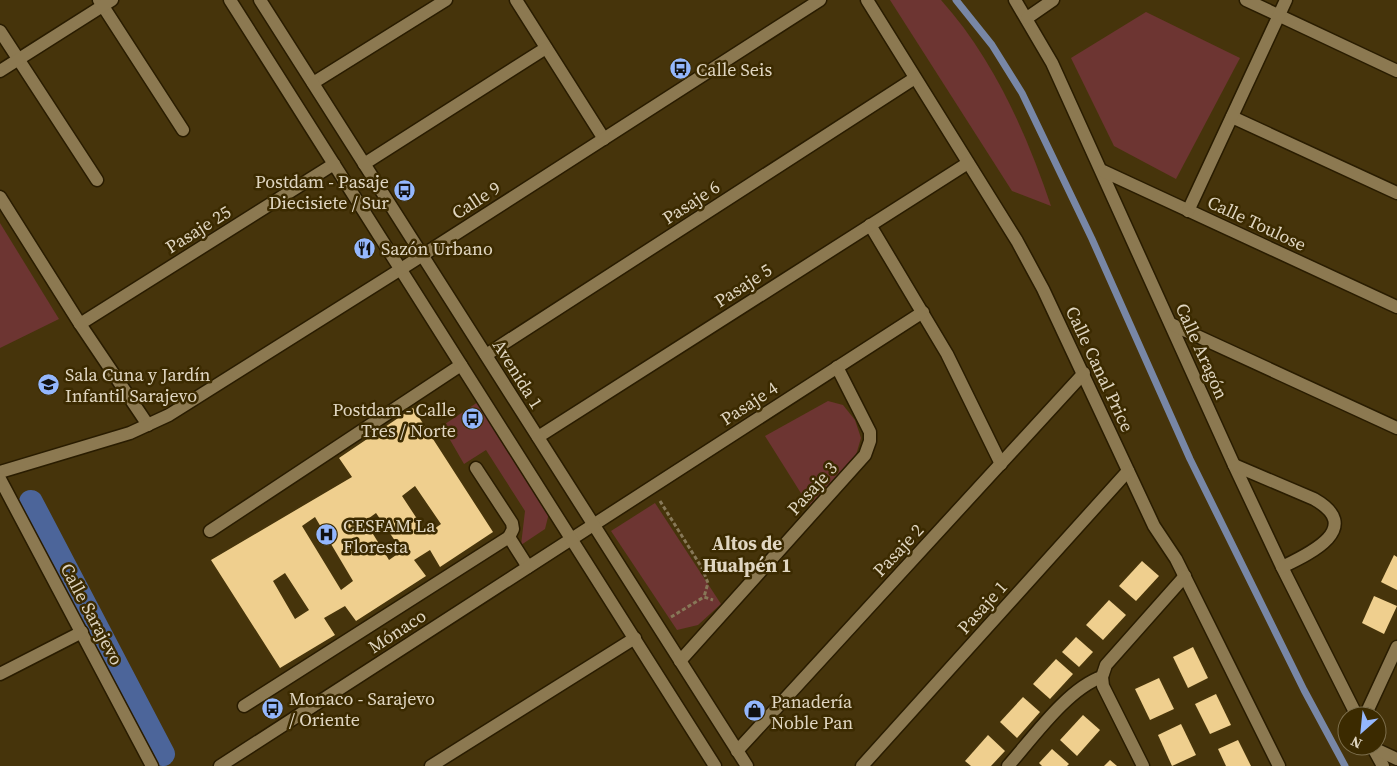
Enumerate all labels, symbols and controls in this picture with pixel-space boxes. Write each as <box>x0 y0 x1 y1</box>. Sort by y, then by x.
bus stop icon: Calle Seis <box>668 57 692 81</box>
place label: Calle Seis <box>696 57 772 82</box>
place label: Postdam - Pasaje Diecisiete / Sur <box>255 169 389 215</box>
street label: Pasaje 6 <box>657 174 725 230</box>
street label: Calle 9 <box>447 175 505 225</box>
bus stop icon: Postdam - Pasaje Diecisiete / Sur <box>393 179 417 203</box>
street label: Calle Toulose <box>1204 189 1310 257</box>
street label: Pasaje 25 <box>160 199 236 259</box>
restaurant icon: Sazón Urbano <box>353 236 377 260</box>
place label: Sazón Urbano <box>381 236 493 261</box>
street label: Pasaje 5 <box>709 257 777 313</box>
street label: Calle Aragón <box>1170 299 1234 403</box>
street label: Calle Canal Price <box>1060 302 1140 436</box>
street label: Avenida 1 <box>487 335 549 413</box>
place label: Sala Cuna y Jardín Infantil Sarajevo <box>65 362 211 408</box>
school or university icon: Sala Cuna y Jardín Infantil Sarajevo <box>37 372 61 396</box>
street label: Pasaje 4 <box>715 375 783 431</box>
place label: Postdam - Calle Tres / Norte <box>332 397 456 443</box>
bus stop icon: Postdam - Calle Tres / Norte <box>460 407 484 431</box>
street label: Pasaje 3 <box>781 456 843 520</box>
place label: CESFAM La Floresta <box>343 513 436 559</box>
street label: Pasaje 2 <box>867 518 929 582</box>
hospital icon: CESFAM La Floresta <box>315 523 339 547</box>
district label: Altos de Hualpén 1 <box>702 530 792 578</box>
street label: Calle Sarajevo <box>55 559 129 669</box>
street label: Pasaje 1 <box>951 575 1013 639</box>
street label: Mónaco <box>363 603 431 659</box>
place label: Monaco - Sarajevo / Oriente <box>289 686 435 732</box>
place label: Panadería Noble Pan <box>771 689 853 735</box>
bus stop icon: Monaco - Sarajevo / Oriente <box>261 696 285 720</box>
shop icon: Panadería Noble Pan <box>743 699 767 723</box>
north arrow <box>1337 706 1387 756</box>
text: N <box>1347 731 1365 754</box>

